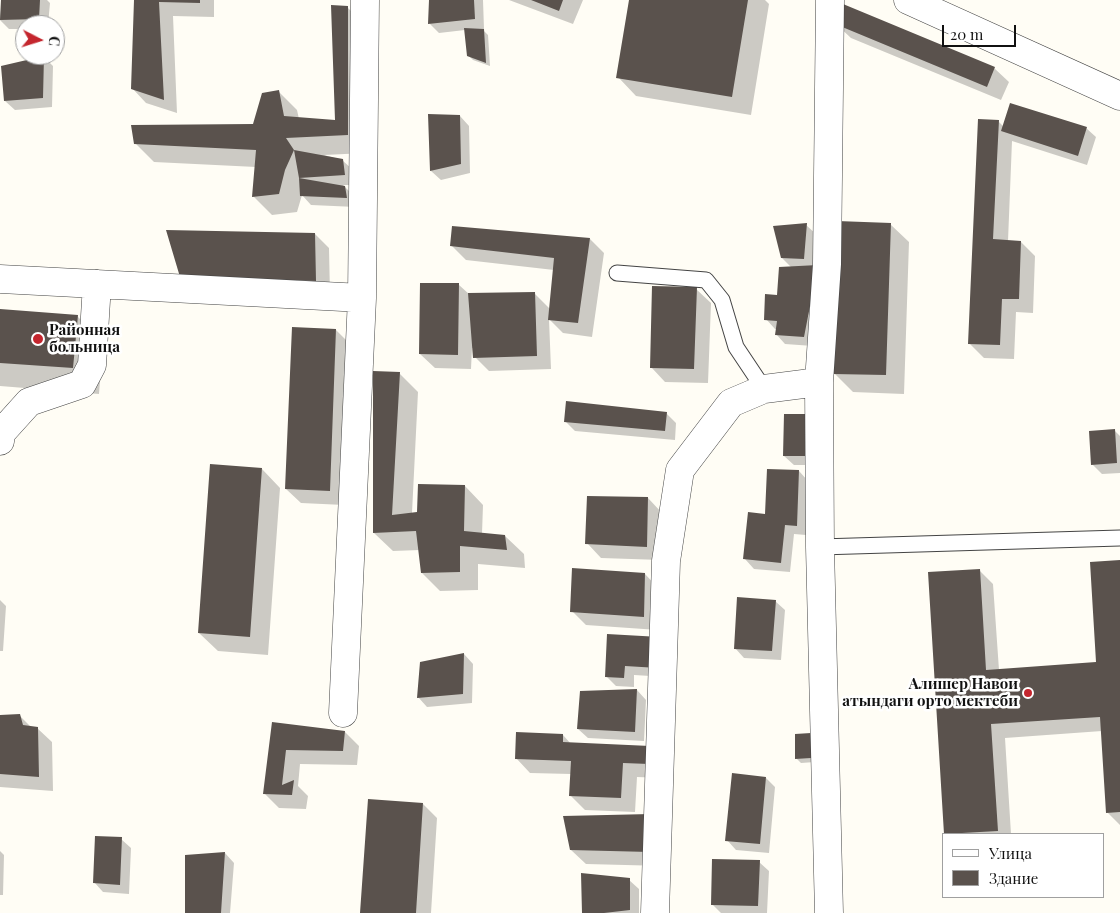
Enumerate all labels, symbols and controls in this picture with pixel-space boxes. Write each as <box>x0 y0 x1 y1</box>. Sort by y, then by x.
north arrow <box>15 15 65 65</box>
scale bar <box>945 15 1019 47</box>
text: 20 m <box>950 24 983 44</box>
text: С <box>45 36 64 47</box>
place label: Районная больница <box>49 321 120 356</box>
marker: Районная больница <box>31 332 45 346</box>
place label: Алишер Навои атындаги орто мектеби <box>842 675 1018 710</box>
marker: Алишер Навои атындаги орто мектеби <box>1022 687 1034 699</box>
legend <box>942 833 1105 898</box>
text: Улица <box>989 843 1032 863</box>
text: Здание <box>989 868 1038 888</box>

